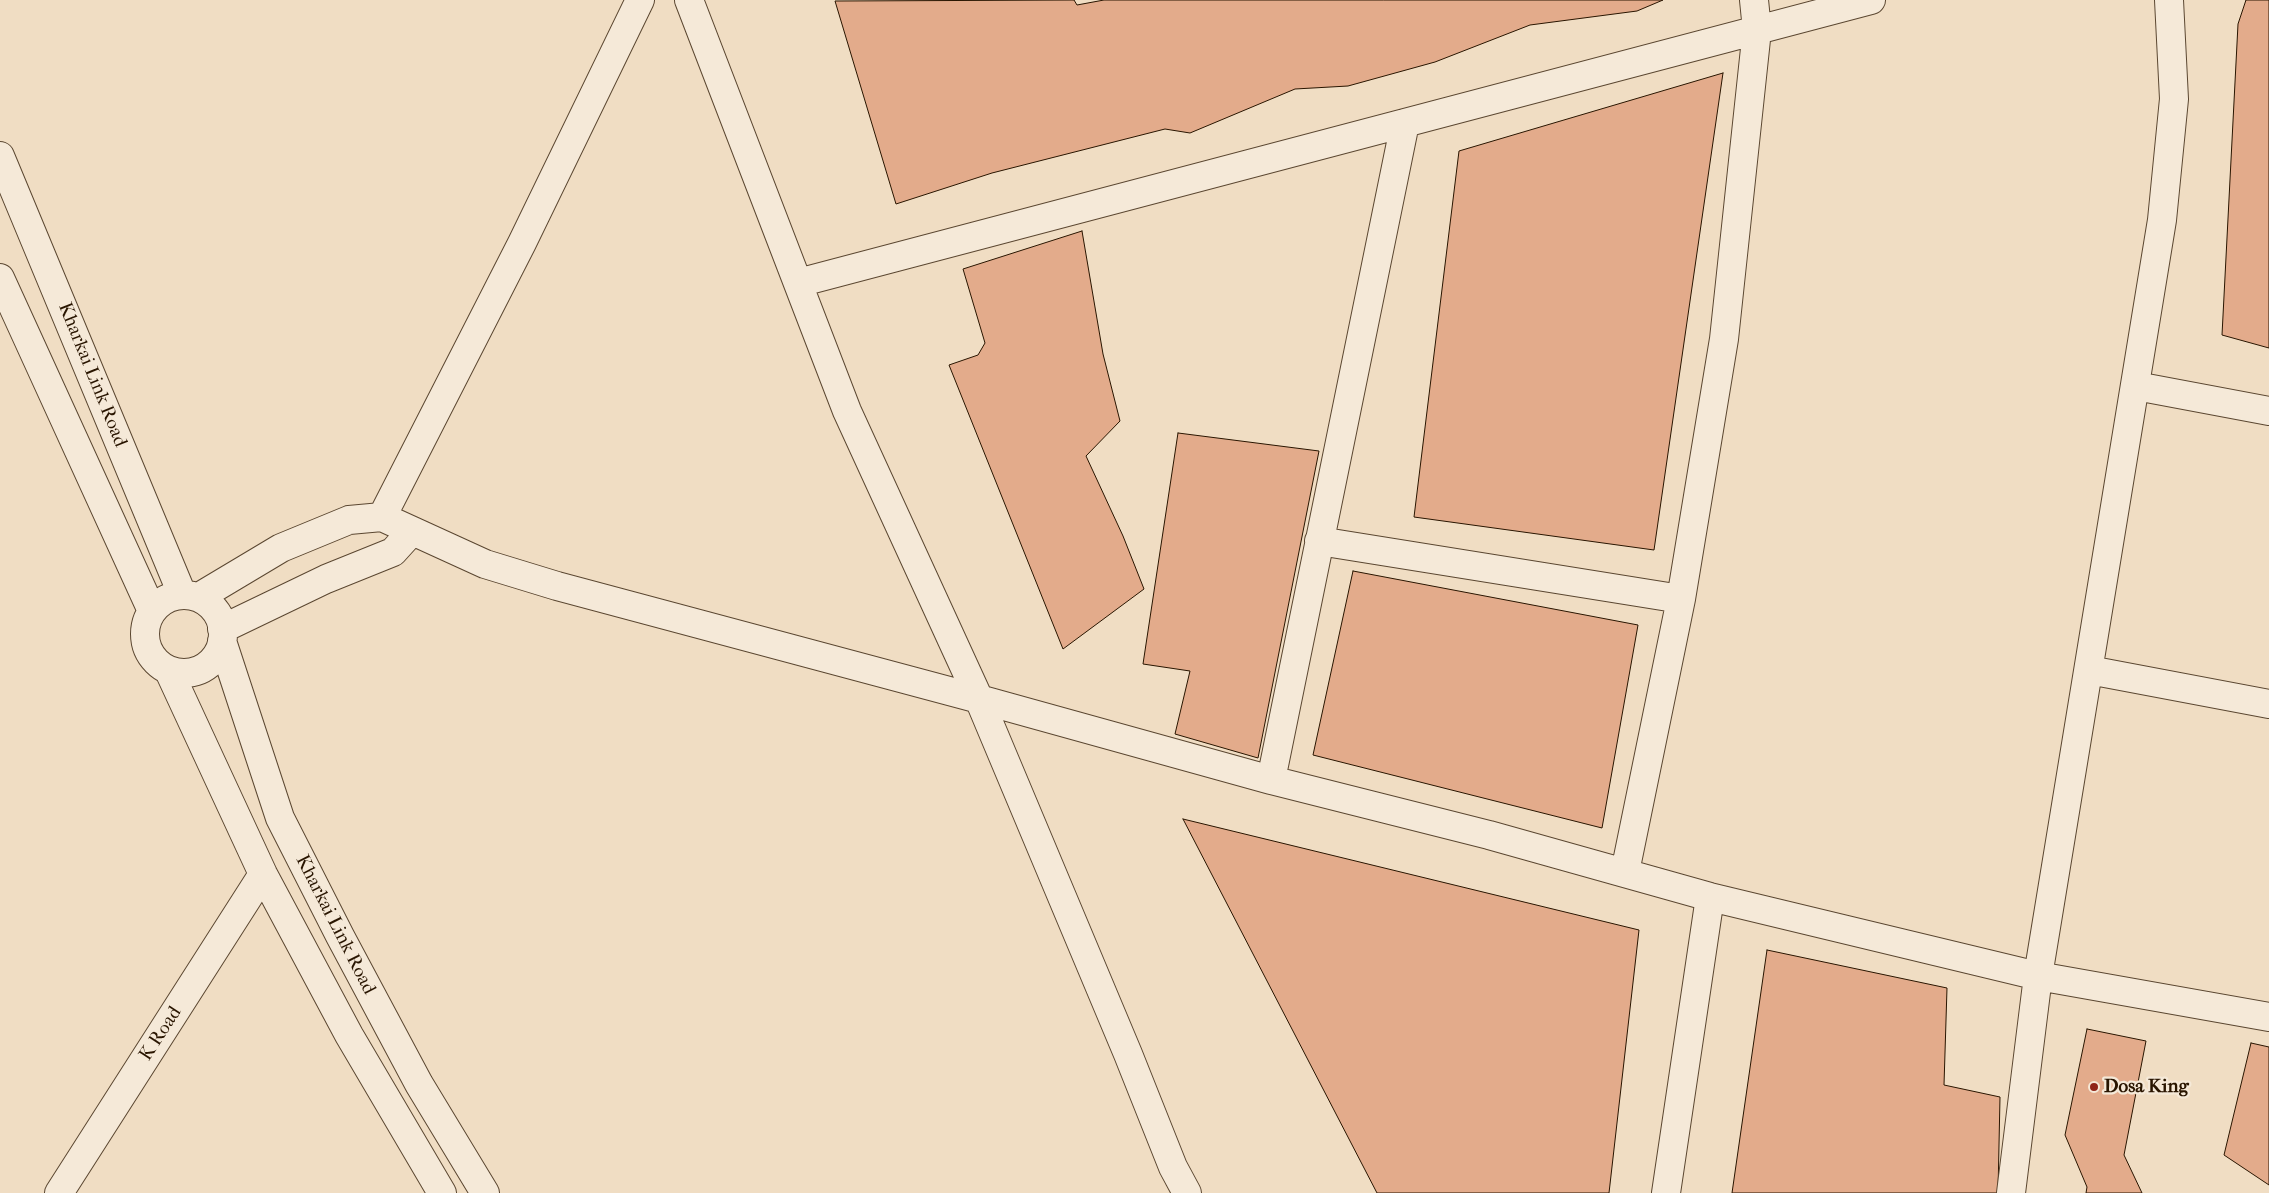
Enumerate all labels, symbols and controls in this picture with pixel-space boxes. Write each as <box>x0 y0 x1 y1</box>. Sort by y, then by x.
street label: Kharkai Link Road <box>53 300 131 450</box>
street label: Kharkai Link Road <box>290 851 380 999</box>
street label: K Road <box>135 1003 187 1065</box>
place label: Dosa King <box>2104 1076 2189 1098</box>
marker: Dosa King <box>2088 1081 2100 1093</box>

